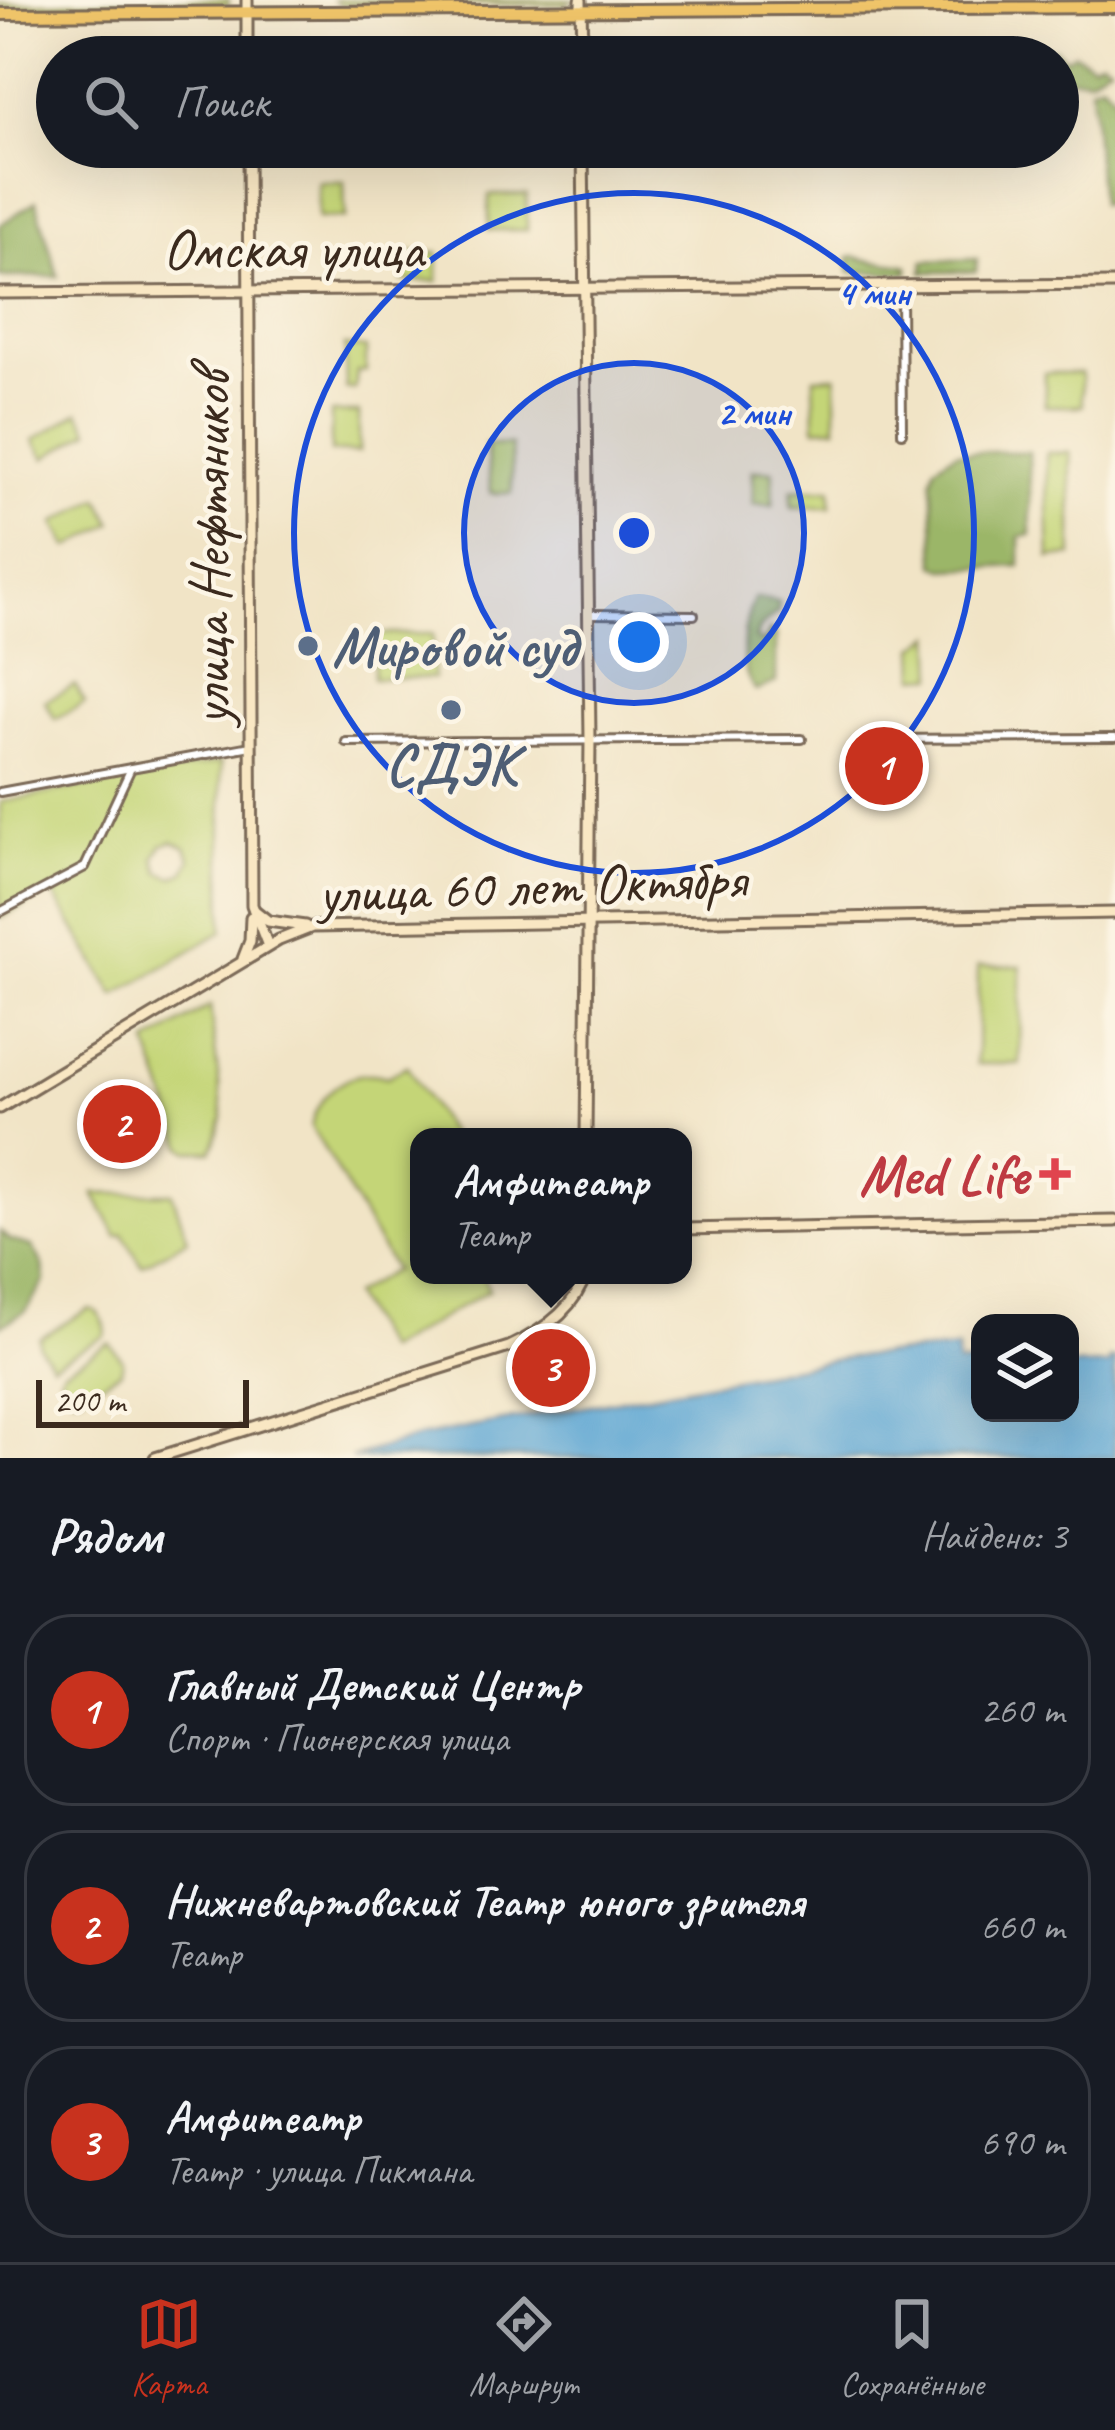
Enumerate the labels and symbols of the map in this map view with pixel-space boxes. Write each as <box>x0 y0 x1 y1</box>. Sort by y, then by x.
street label: Омская улица <box>163 213 426 285</box>
text: 4 мин <box>837 270 913 316</box>
street label: улица Нефтяников <box>174 358 246 729</box>
text: 2 мин <box>717 390 793 436</box>
centre of rings <box>613 512 655 554</box>
place label: Мировой суд <box>332 611 582 683</box>
your location <box>609 612 669 672</box>
marker: Мировой суд <box>295 633 321 659</box>
marker: СДЭК <box>438 697 464 723</box>
pin: 1 <box>845 721 923 811</box>
place label: СДЭК <box>386 729 527 801</box>
street label: улица 60 лет Октября <box>314 842 751 930</box>
pin: 2 <box>83 1079 161 1169</box>
place label: Med Life <box>859 1139 1032 1211</box>
marker: Med Life <box>1039 1158 1071 1190</box>
pin: 3 <box>512 1323 590 1413</box>
scale bar <box>36 1374 249 1427</box>

